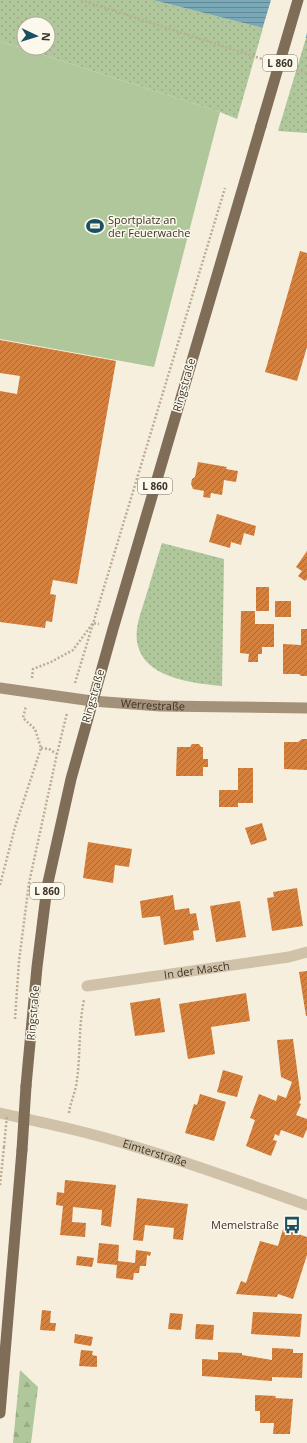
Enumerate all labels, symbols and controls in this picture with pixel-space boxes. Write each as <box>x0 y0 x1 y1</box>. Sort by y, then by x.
north arrow <box>16 16 56 56</box>
text: N <box>39 32 54 42</box>
road number: L 860 <box>263 55 297 71</box>
place label: Sportplatz an der Feuerwache <box>108 212 190 240</box>
sports icon: Sportplatz an der Feuerwache <box>85 216 105 236</box>
street label: Ringstraße <box>169 356 198 413</box>
road number: L 860 <box>138 478 172 494</box>
street label: Ringstraße <box>78 667 107 724</box>
street label: Werrestraße <box>120 695 185 713</box>
road number: L 860 <box>30 883 64 899</box>
street label: In der Masch <box>163 958 231 982</box>
street label: Ringstraße <box>23 985 42 1041</box>
street label: Eimterstraße <box>121 1135 189 1170</box>
bus stop icon: Memelstraße <box>282 1215 302 1235</box>
place label: Memelstraße <box>211 1217 279 1232</box>

